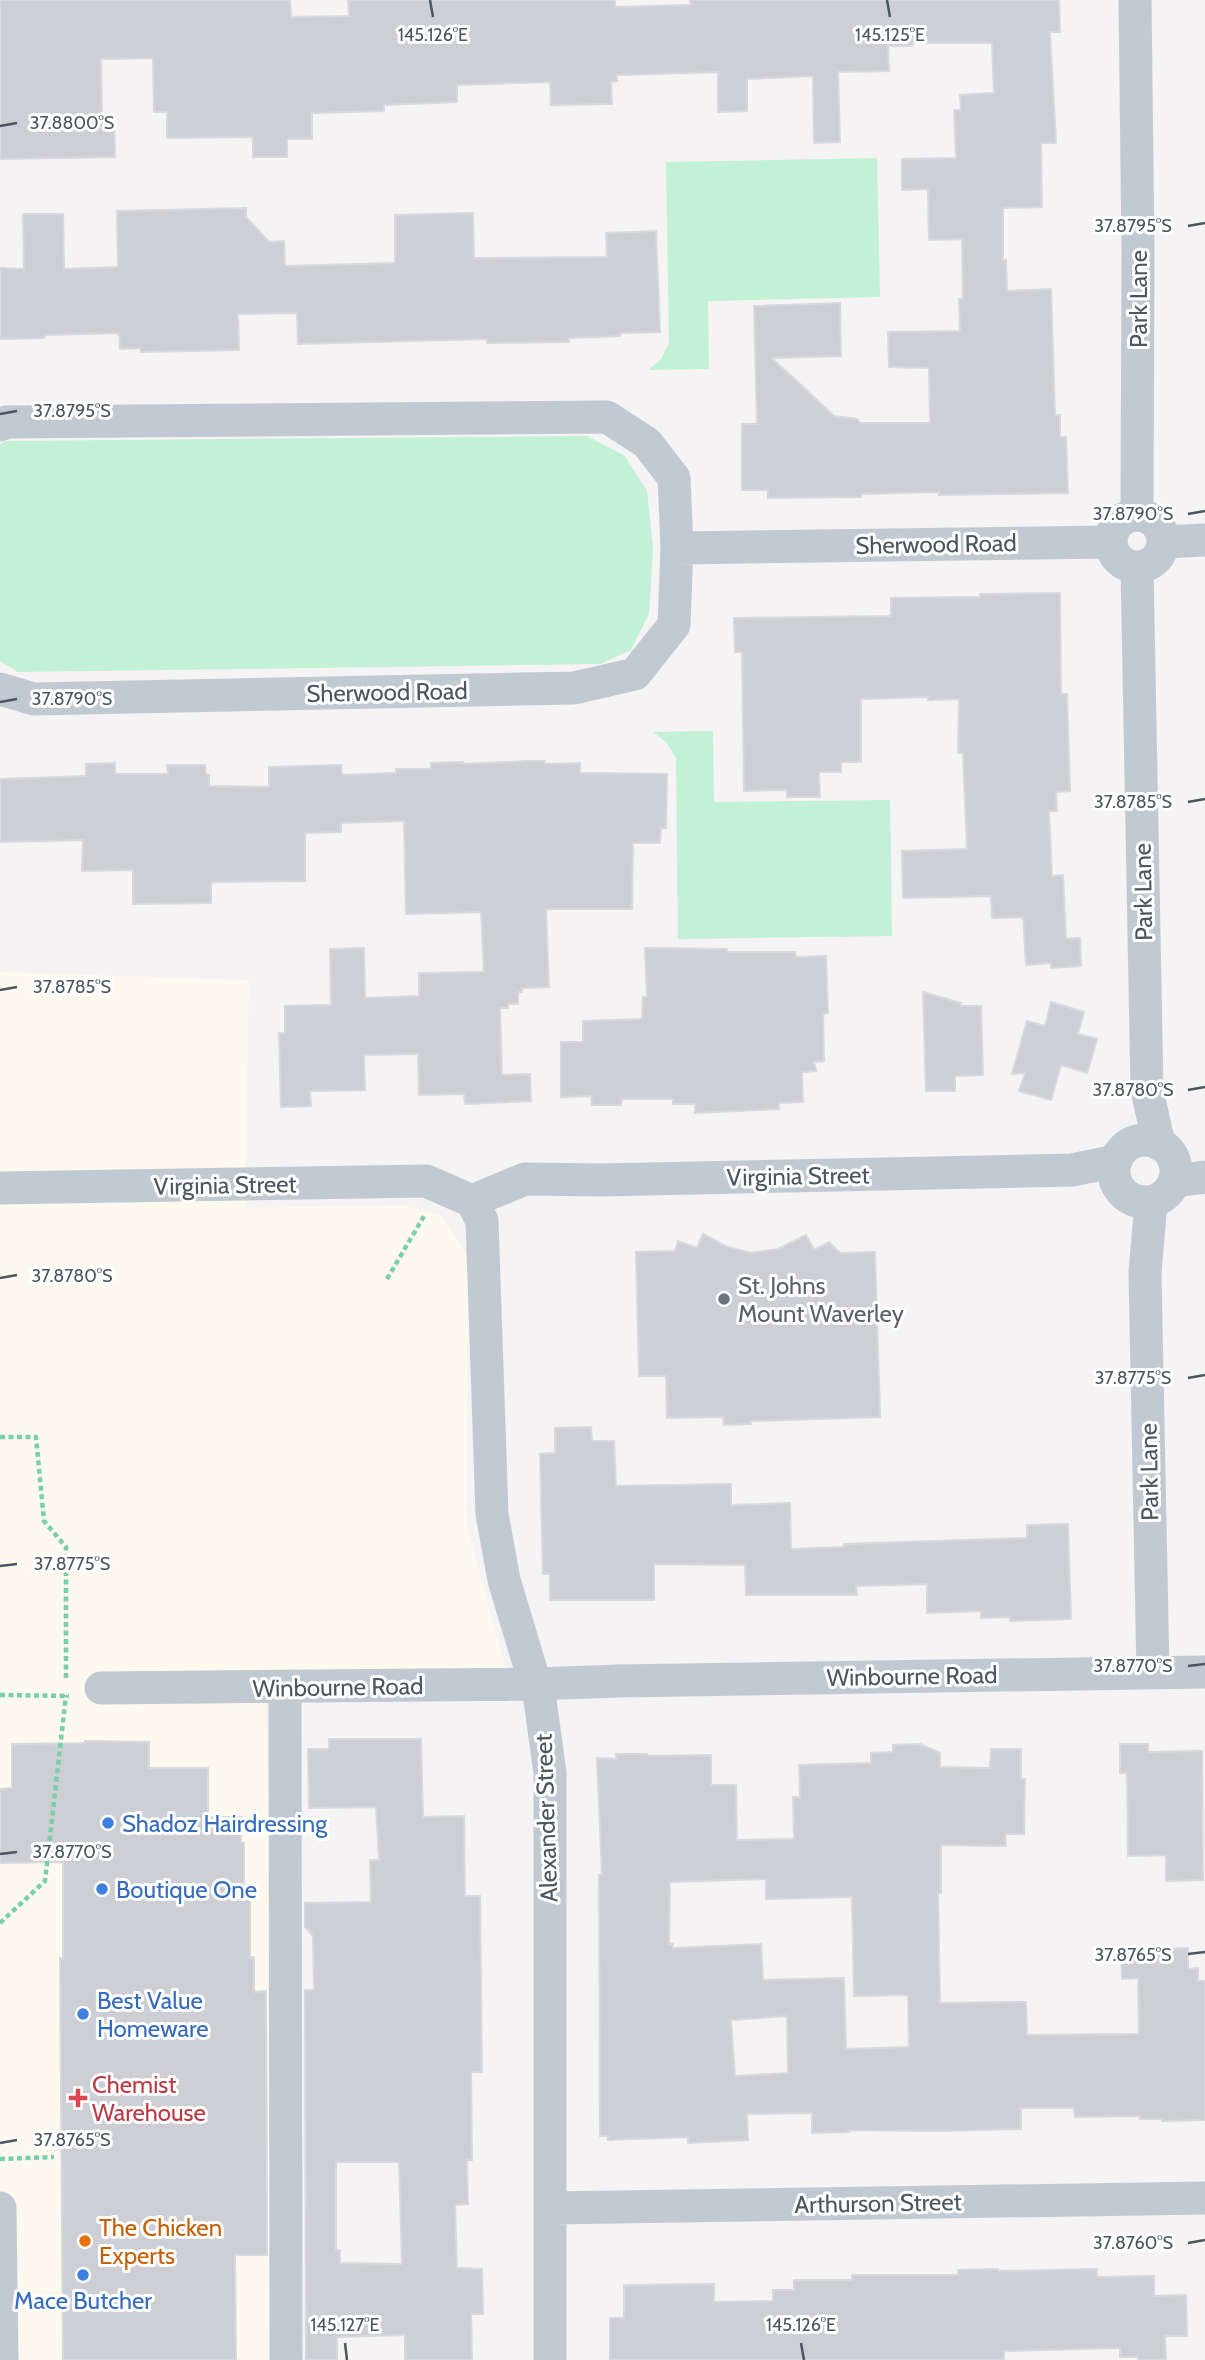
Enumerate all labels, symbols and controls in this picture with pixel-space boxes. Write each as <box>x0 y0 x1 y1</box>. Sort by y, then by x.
text: 145.126°E <box>398 24 468 46</box>
text: 145.125°E <box>855 24 925 46</box>
text: 37.8800°S <box>30 112 114 134</box>
text: 37.8795°S <box>1094 215 1172 237</box>
street label: Park Lane <box>1124 250 1153 348</box>
text: 37.8795°S <box>33 400 111 422</box>
text: 37.8790°S <box>1093 503 1173 525</box>
street label: Sherwood Road <box>855 528 1017 560</box>
street label: Sherwood Road <box>306 676 468 708</box>
text: 37.8790°S <box>32 688 112 710</box>
text: 37.8785°S <box>1094 791 1172 813</box>
street label: Park Lane <box>1128 843 1158 941</box>
text: 37.8785°S <box>33 976 111 998</box>
text: 37.8780°S <box>1092 1079 1174 1101</box>
street label: Virginia Street <box>726 1160 870 1192</box>
street label: Virginia Street <box>153 1169 297 1201</box>
text: 37.8780°S <box>31 1265 113 1287</box>
place label: St. Johns Mount Waverley <box>738 1271 904 1328</box>
marker: St. Johns Mount Waverley <box>716 1291 732 1307</box>
text: 37.8775°S <box>1095 1367 1171 1389</box>
street label: Park Lane <box>1134 1423 1164 1521</box>
text: 37.8775°S <box>34 1553 110 1575</box>
text: 37.8770°S <box>1093 1655 1173 1677</box>
street label: Winbourne Road <box>826 1660 998 1692</box>
street label: Winbourne Road <box>252 1671 424 1703</box>
street label: Alexander Street <box>529 1733 563 1903</box>
place label: Shadoz Hairdressing <box>122 1809 328 1838</box>
marker: Shadoz Hairdressing <box>100 1815 116 1831</box>
text: 37.8770°S <box>32 1841 112 1863</box>
place label: Boutique One <box>116 1875 257 1904</box>
marker: Boutique One <box>94 1881 110 1897</box>
text: 37.8765°S <box>1094 1944 1172 1966</box>
place label: Best Value Homeware <box>97 1986 209 2043</box>
marker: Best Value Homeware <box>75 2006 91 2022</box>
place label: Chemist Warehouse <box>92 2070 206 2127</box>
marker: Chemist Warehouse <box>70 2090 86 2106</box>
text: 37.8765°S <box>33 2129 111 2151</box>
street label: Arthurson Street <box>794 2187 962 2219</box>
place label: The Chicken Experts <box>99 2213 222 2270</box>
text: 37.8760°S <box>1093 2232 1173 2254</box>
marker: The Chicken Experts <box>77 2233 93 2249</box>
marker: Mace Butcher <box>75 2267 91 2283</box>
place label: Mace Butcher <box>14 2286 152 2315</box>
text: 145.127°E <box>310 2314 380 2336</box>
text: 145.126°E <box>766 2314 836 2336</box>

